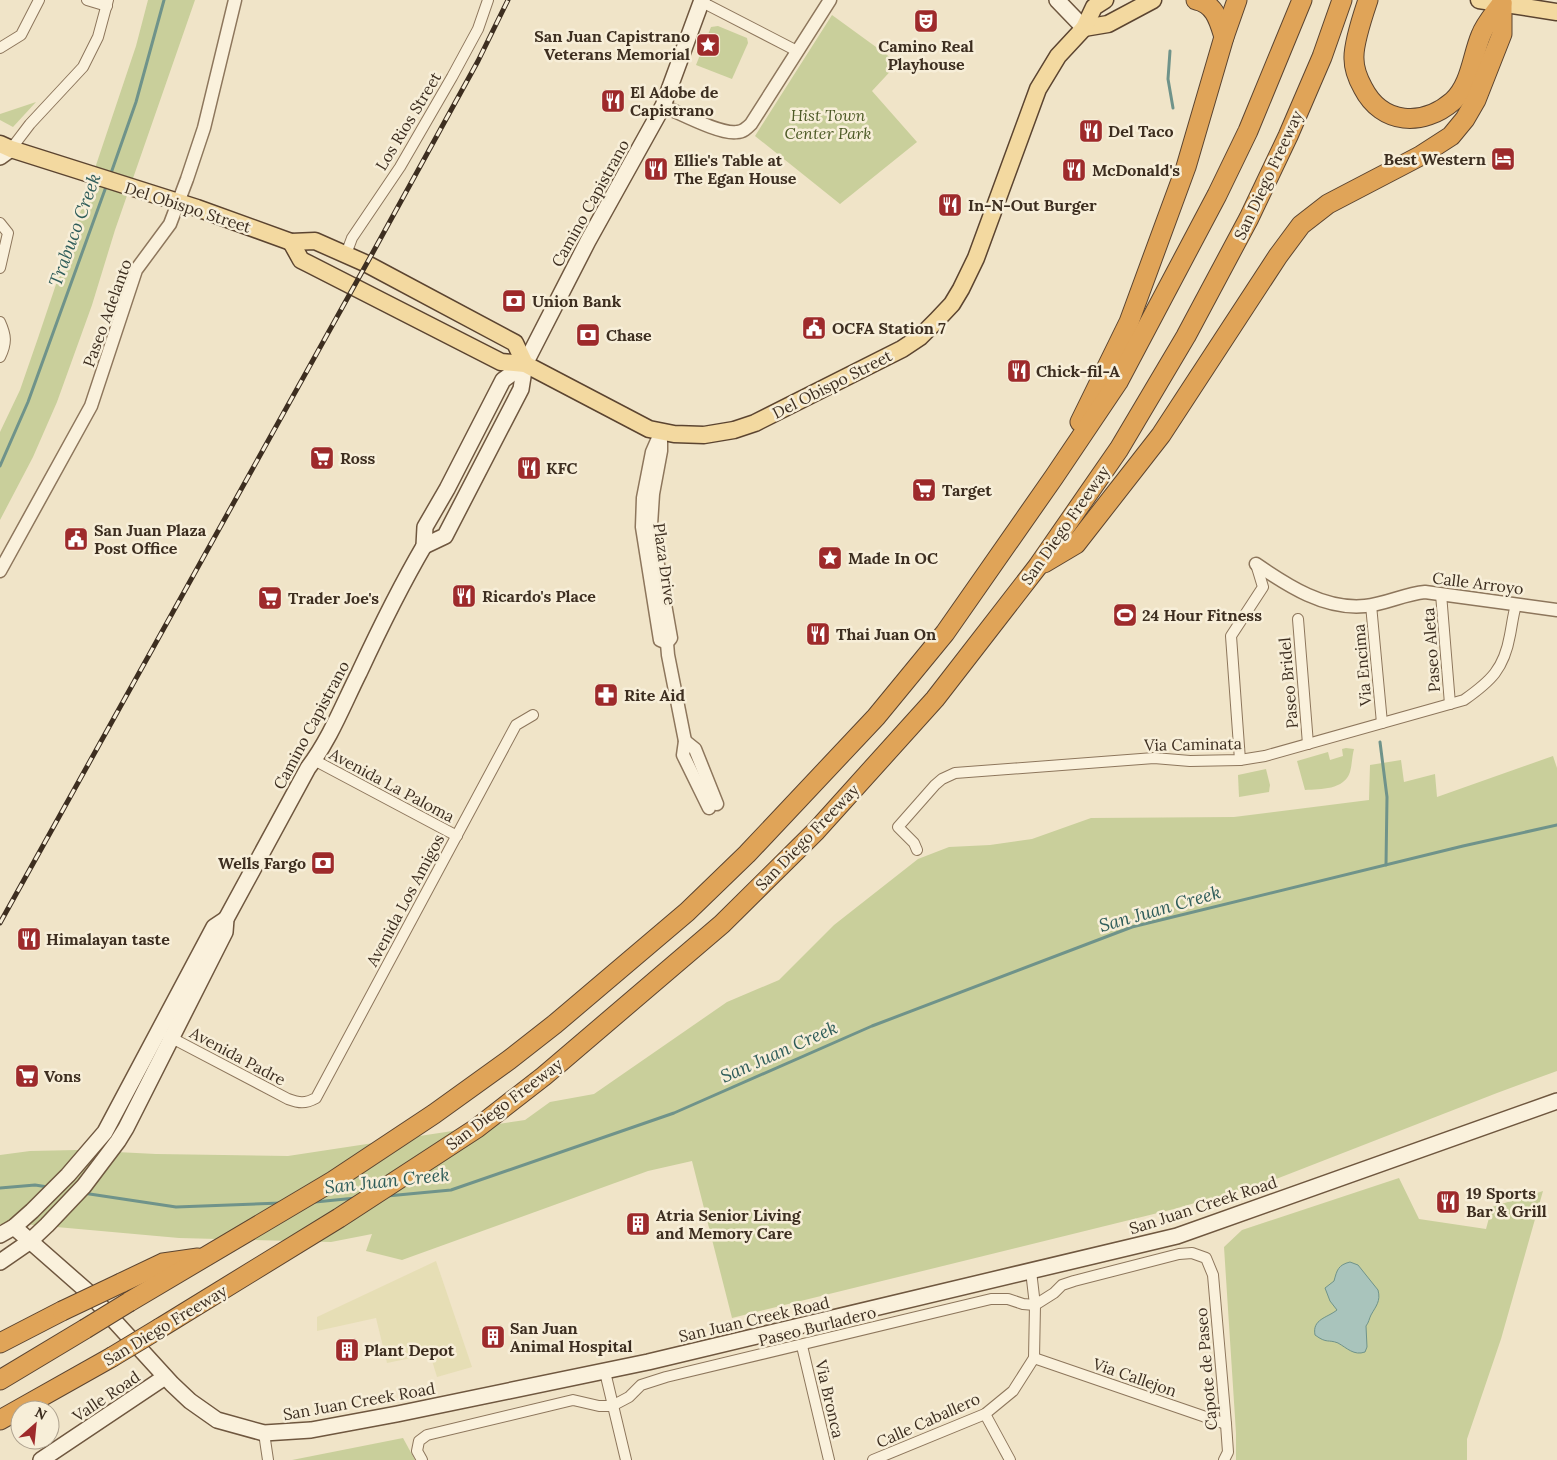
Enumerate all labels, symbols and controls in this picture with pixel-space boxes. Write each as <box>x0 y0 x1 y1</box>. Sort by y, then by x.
theatre icon: Camino Real Playhouse <box>913 8 939 34</box>
place label: San Juan Capistrano Veterans Memorial <box>534 26 690 64</box>
place icon: San Juan Capistrano Veterans Memorial <box>695 32 721 58</box>
place label: Camino Real Playhouse <box>878 36 974 74</box>
street label: Los Rios Street <box>371 68 446 174</box>
place label: El Adobe de Capistrano <box>630 82 719 120</box>
restaurant icon: El Adobe de Capistrano <box>600 88 626 114</box>
park label: Hist Town Center Park <box>785 105 871 143</box>
street label: San Diego Freeway <box>1229 107 1307 243</box>
restaurant icon: Del Taco <box>1078 118 1104 144</box>
place label: Del Taco <box>1108 121 1174 141</box>
street label: Camino Capistrano <box>547 136 633 270</box>
hotel icon: Best Western <box>1490 146 1516 172</box>
place label: Best Western <box>1384 149 1486 169</box>
place label: Ellie's Table at The Egan House <box>674 150 797 188</box>
restaurant icon: Ellie's Table at The Egan House <box>643 156 669 182</box>
restaurant icon: McDonald's <box>1061 157 1087 183</box>
place label: McDonald's <box>1092 160 1180 180</box>
water label: Trabuco Creek <box>43 170 106 289</box>
street label: Del Obispo Street <box>122 177 254 237</box>
restaurant icon: In-N-Out Burger <box>937 192 963 218</box>
place label: In-N-Out Burger <box>968 195 1097 215</box>
street label: Paseo Adelanto <box>78 256 136 370</box>
bank icon: Union Bank <box>501 288 527 314</box>
place label: Union Bank <box>532 291 622 311</box>
public building icon: OCFA Station 7 <box>801 315 827 341</box>
place label: OCFA Station 7 <box>832 318 946 338</box>
bank icon: Chase <box>575 322 601 348</box>
place label: Chase <box>606 325 652 345</box>
street label: Del Obispo Street <box>769 345 896 423</box>
restaurant icon: Chick-fil-A <box>1006 358 1032 384</box>
place label: Chick-fil-A <box>1036 361 1120 381</box>
supermarket icon: Ross <box>309 445 335 471</box>
place label: Ross <box>340 448 376 468</box>
restaurant icon: KFC <box>516 455 542 481</box>
place label: KFC <box>546 458 578 478</box>
street label: San Diego Freeway <box>1017 461 1114 588</box>
supermarket icon: Target <box>911 477 937 503</box>
place label: Target <box>942 480 992 500</box>
place label: San Juan Plaza Post Office <box>94 520 207 558</box>
street label: Plaza Drive <box>649 522 681 607</box>
public building icon: San Juan Plaza Post Office <box>63 526 89 552</box>
place icon: Made In OC <box>817 545 843 571</box>
place label: Made In OC <box>848 548 938 568</box>
street label: Calle Arroyo <box>1431 567 1525 599</box>
restaurant icon: Ricardo's Place <box>451 583 477 609</box>
supermarket icon: Trader Joe's <box>257 585 283 611</box>
place label: Ricardo's Place <box>482 586 596 606</box>
place label: Trader Joe's <box>288 588 379 608</box>
sports icon: 24 Hour Fitness <box>1112 602 1138 628</box>
place label: 24 Hour Fitness <box>1142 605 1262 625</box>
street label: Paseo Aleta <box>1418 607 1444 693</box>
restaurant icon: Thai Juan On <box>805 621 831 647</box>
street label: Via Encima <box>1348 623 1376 708</box>
place label: Thai Juan On <box>836 624 936 644</box>
street label: Paseo Bridel <box>1274 637 1302 729</box>
street label: Camino Capistrano <box>269 657 353 793</box>
pharmacy icon: Rite Aid <box>593 682 619 708</box>
place label: Rite Aid <box>624 685 685 705</box>
street label: Via Caminata <box>1143 733 1242 755</box>
street label: Avenida La Paloma <box>325 743 458 826</box>
street label: San Diego Freeway <box>751 779 863 894</box>
street label: Avenida Los Amigos <box>361 830 448 971</box>
bank icon: Wells Fargo <box>310 850 336 876</box>
place label: Wells Fargo <box>218 853 306 873</box>
water label: San Juan Creek <box>1096 880 1223 937</box>
restaurant icon: Himalayan taste <box>16 926 42 952</box>
place label: Himalayan taste <box>46 929 170 949</box>
water label: San Juan Creek <box>717 1015 841 1088</box>
street label: Avenida Padre <box>186 1022 290 1090</box>
street label: San Diego Freeway <box>442 1053 567 1154</box>
supermarket icon: Vons <box>14 1063 40 1089</box>
place label: Vons <box>44 1066 81 1086</box>
water label: San Juan Creek <box>323 1162 451 1199</box>
street label: San Juan Creek Road <box>1127 1172 1280 1238</box>
place label: 19 Sports Bar & Grill <box>1466 1183 1547 1221</box>
restaurant icon: 19 Sports Bar & Grill <box>1435 1189 1461 1215</box>
place label: Atria Senior Living and Memory Care <box>656 1205 802 1243</box>
building icon: Atria Senior Living and Memory Care <box>625 1211 651 1237</box>
street label: San Diego Freeway <box>100 1280 231 1370</box>
street label: San Juan Creek Road <box>677 1292 832 1346</box>
street label: Paseo Burladero <box>756 1302 878 1350</box>
street label: Capote de Paseo <box>1191 1307 1221 1431</box>
place label: San Juan Animal Hospital <box>510 1318 632 1356</box>
building icon: San Juan Animal Hospital <box>480 1324 506 1350</box>
building icon: Plant Depot <box>334 1337 360 1363</box>
place label: Plant Depot <box>364 1340 455 1360</box>
street label: Via Callejon <box>1090 1353 1180 1401</box>
street label: Via Bronca <box>811 1357 849 1440</box>
street label: Valle Road <box>68 1366 144 1426</box>
street label: San Juan Creek Road <box>281 1378 437 1424</box>
street label: Calle Caballero <box>873 1388 983 1452</box>
north arrow <box>10 1400 60 1450</box>
text: N <box>32 1403 50 1424</box>

